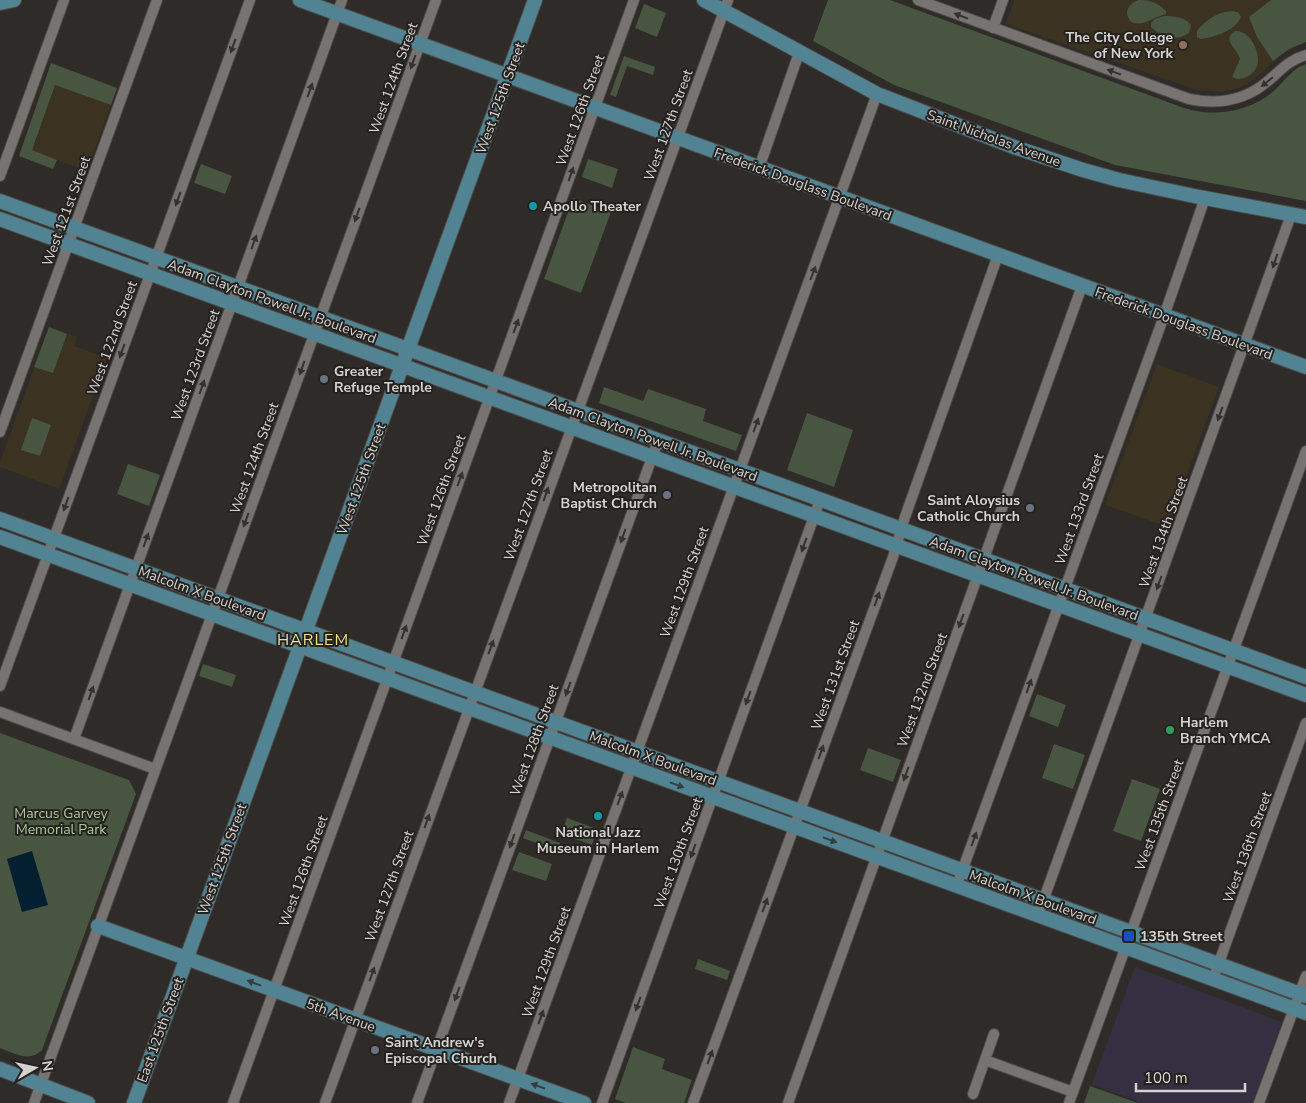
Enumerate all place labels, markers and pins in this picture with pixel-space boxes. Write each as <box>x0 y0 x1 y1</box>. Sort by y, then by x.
place label: The City College of New York <box>1065 28 1173 63</box>
marker: The City College of New York <box>1177 39 1189 51</box>
place label: Apollo Theater <box>543 197 642 216</box>
marker: Apollo Theater <box>527 200 539 212</box>
place label: Greater Refuge Temple <box>334 362 432 397</box>
marker: Greater Refuge Temple <box>318 373 330 385</box>
place label: Metropolitan Baptist Church <box>561 478 657 513</box>
marker: Metropolitan Baptist Church <box>661 489 673 501</box>
place label: Saint Aloysius Catholic Church <box>917 491 1020 526</box>
marker: Saint Aloysius Catholic Church <box>1024 502 1036 514</box>
place label: Harlem Branch YMCA <box>1180 713 1271 748</box>
marker: Harlem Branch YMCA <box>1164 724 1176 736</box>
marker: National Jazz Museum in Harlem <box>592 810 604 822</box>
place label: National Jazz Museum in Harlem <box>537 823 659 858</box>
place label: 135th Street <box>1140 927 1223 946</box>
marker: 135th Street <box>1122 929 1136 943</box>
place label: Saint Andrew's Episcopal Church <box>385 1033 497 1068</box>
marker: Saint Andrew's Episcopal Church <box>369 1044 381 1056</box>

